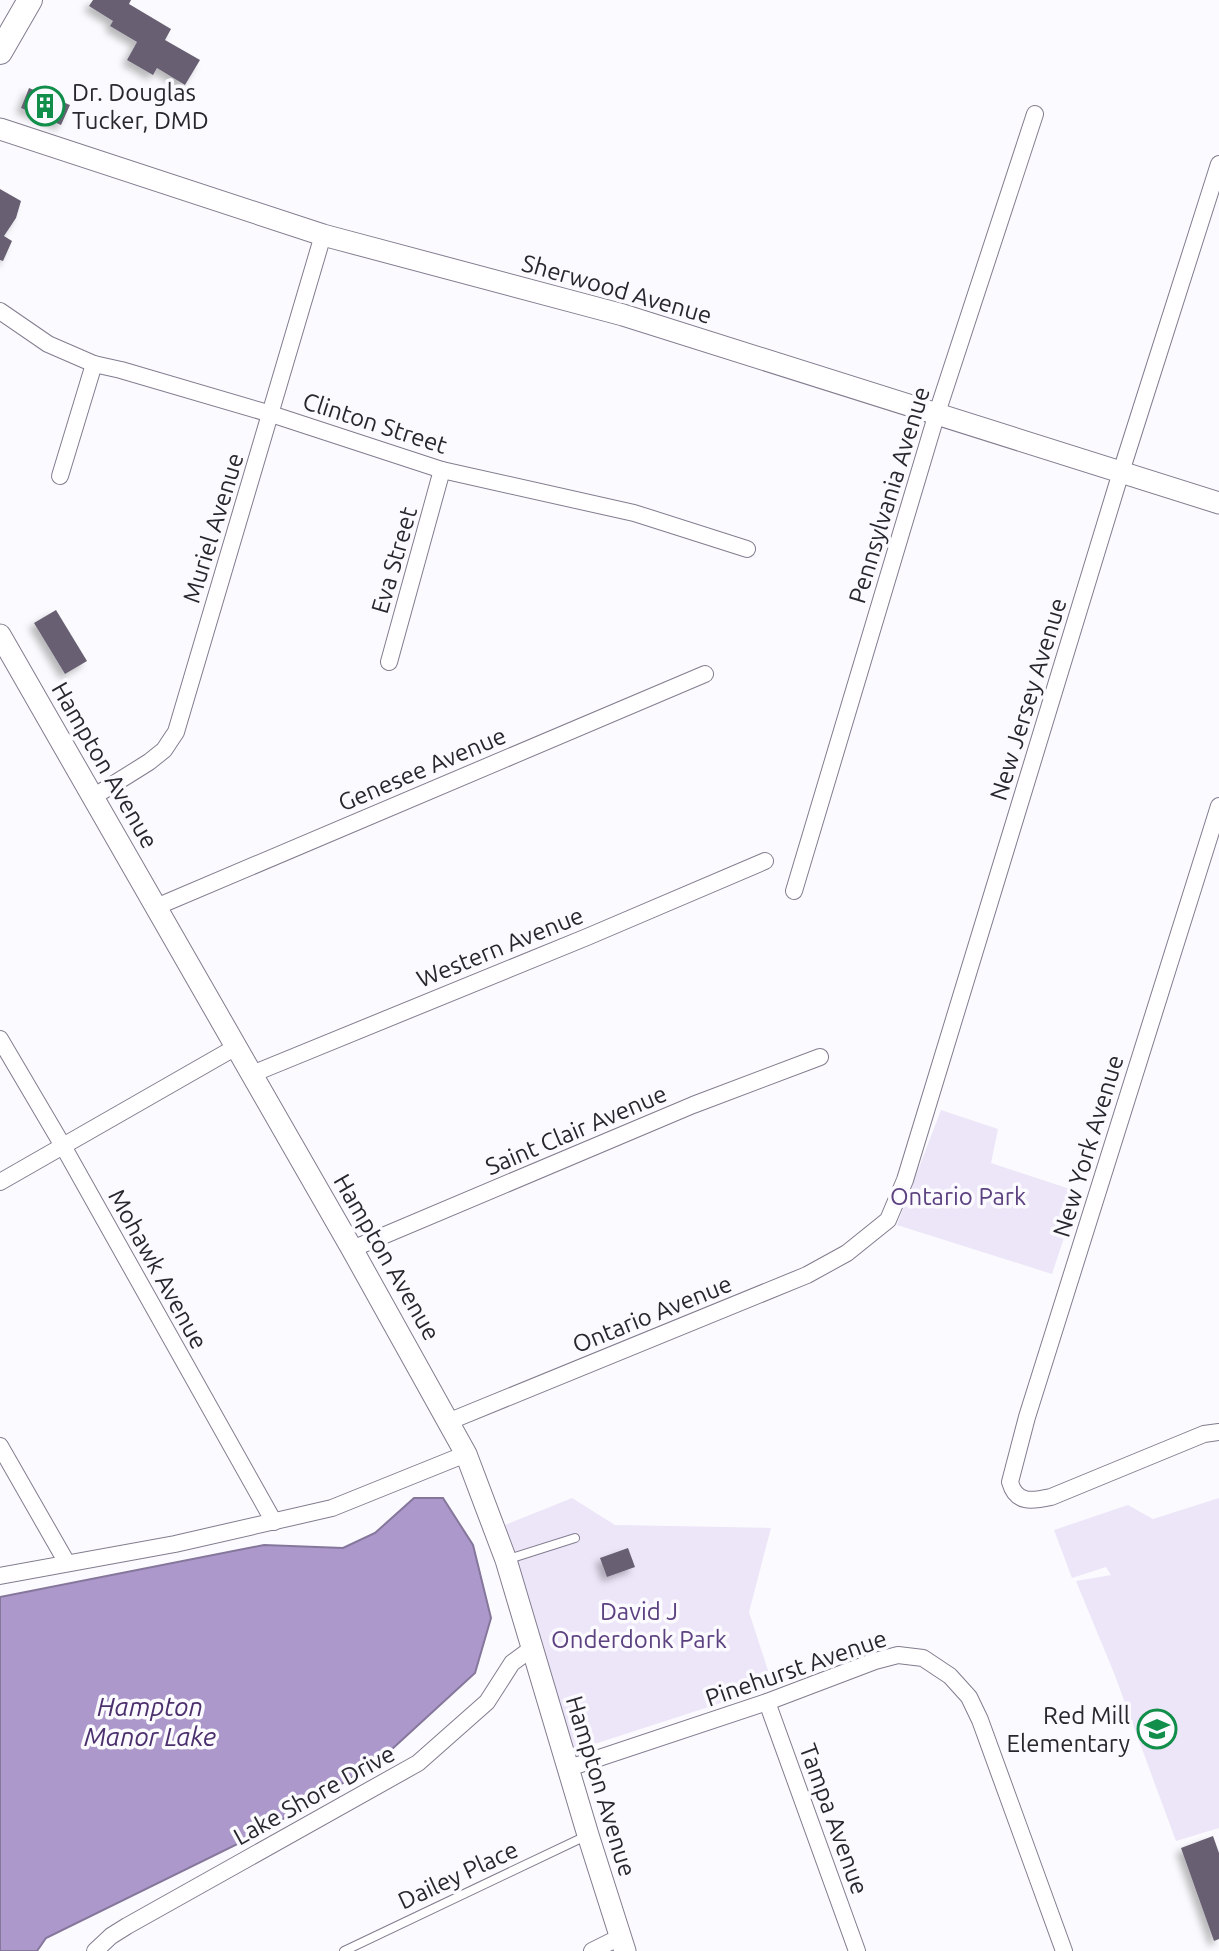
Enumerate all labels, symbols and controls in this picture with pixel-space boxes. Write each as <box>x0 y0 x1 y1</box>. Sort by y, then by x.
place label: Dr. Douglas Tucker, DMD <box>72 79 209 134</box>
building icon: Dr. Douglas Tucker, DMD <box>24 85 66 127</box>
street label: Sherwood Avenue <box>519 249 715 329</box>
street label: Pennsylvania Avenue <box>843 383 935 607</box>
street label: Clinton Street <box>299 387 451 459</box>
street label: Muriel Avenue <box>177 450 249 606</box>
street label: Eva Street <box>366 503 422 616</box>
street label: New Jersey Avenue <box>984 595 1072 803</box>
street label: Hampton Avenue <box>46 677 164 853</box>
street label: Genesee Avenue <box>334 722 510 816</box>
street label: Western Avenue <box>413 901 587 993</box>
street label: New York Avenue <box>1047 1052 1129 1240</box>
street label: Saint Clair Avenue <box>481 1080 671 1180</box>
street label: Hampton Avenue <box>328 1169 446 1345</box>
park label: Ontario Park <box>890 1183 1026 1210</box>
street label: Mohawk Avenue <box>103 1185 213 1353</box>
street label: Ontario Avenue <box>568 1270 736 1358</box>
park label: David J Onderdonk Park <box>551 1598 727 1653</box>
street label: Pinehurst Avenue <box>702 1624 890 1712</box>
water label: Hampton Manor Lake <box>84 1692 216 1751</box>
street label: Hampton Avenue <box>561 1692 641 1880</box>
place label: Red Mill Elementary <box>1006 1702 1130 1757</box>
school or university icon: Red Mill Elementary <box>1136 1708 1178 1750</box>
street label: Lake Shore Drive <box>229 1740 399 1850</box>
street label: Tampa Avenue <box>794 1740 874 1898</box>
street label: Dailey Place <box>394 1835 522 1915</box>

